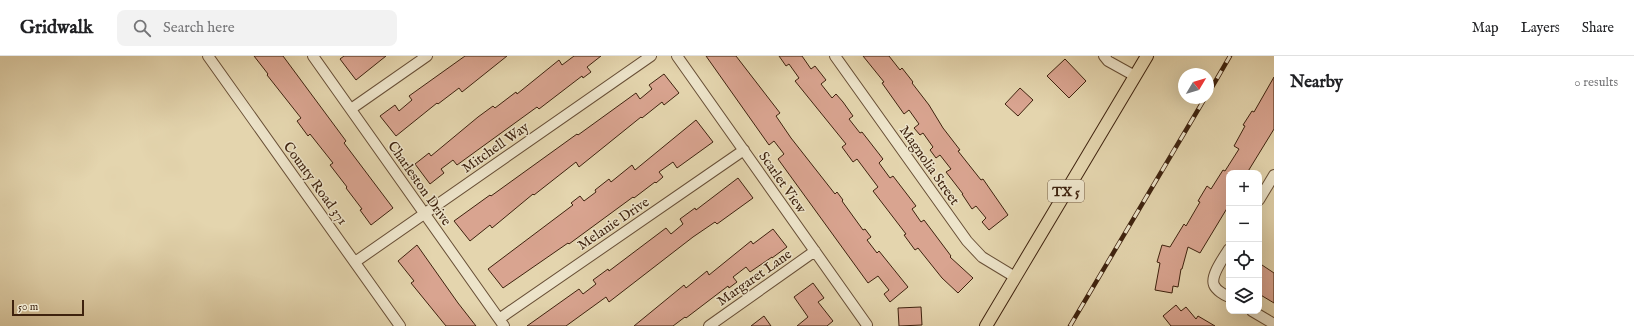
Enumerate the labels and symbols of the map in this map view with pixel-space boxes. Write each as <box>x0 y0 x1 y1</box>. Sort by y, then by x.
north arrow <box>1178 68 1214 104</box>
street label: Mitchell Way <box>459 118 533 177</box>
street label: Magnolia Street <box>895 122 963 209</box>
street label: County Road 371 <box>279 138 351 229</box>
street label: Charleston Drive <box>383 138 455 230</box>
street label: Scarlet View <box>754 148 810 217</box>
road number: TX 5 <box>1048 180 1084 202</box>
street label: Melanie Drive <box>574 193 653 254</box>
street label: Margaret Lane <box>714 245 796 310</box>
scale bar <box>12 298 84 317</box>

